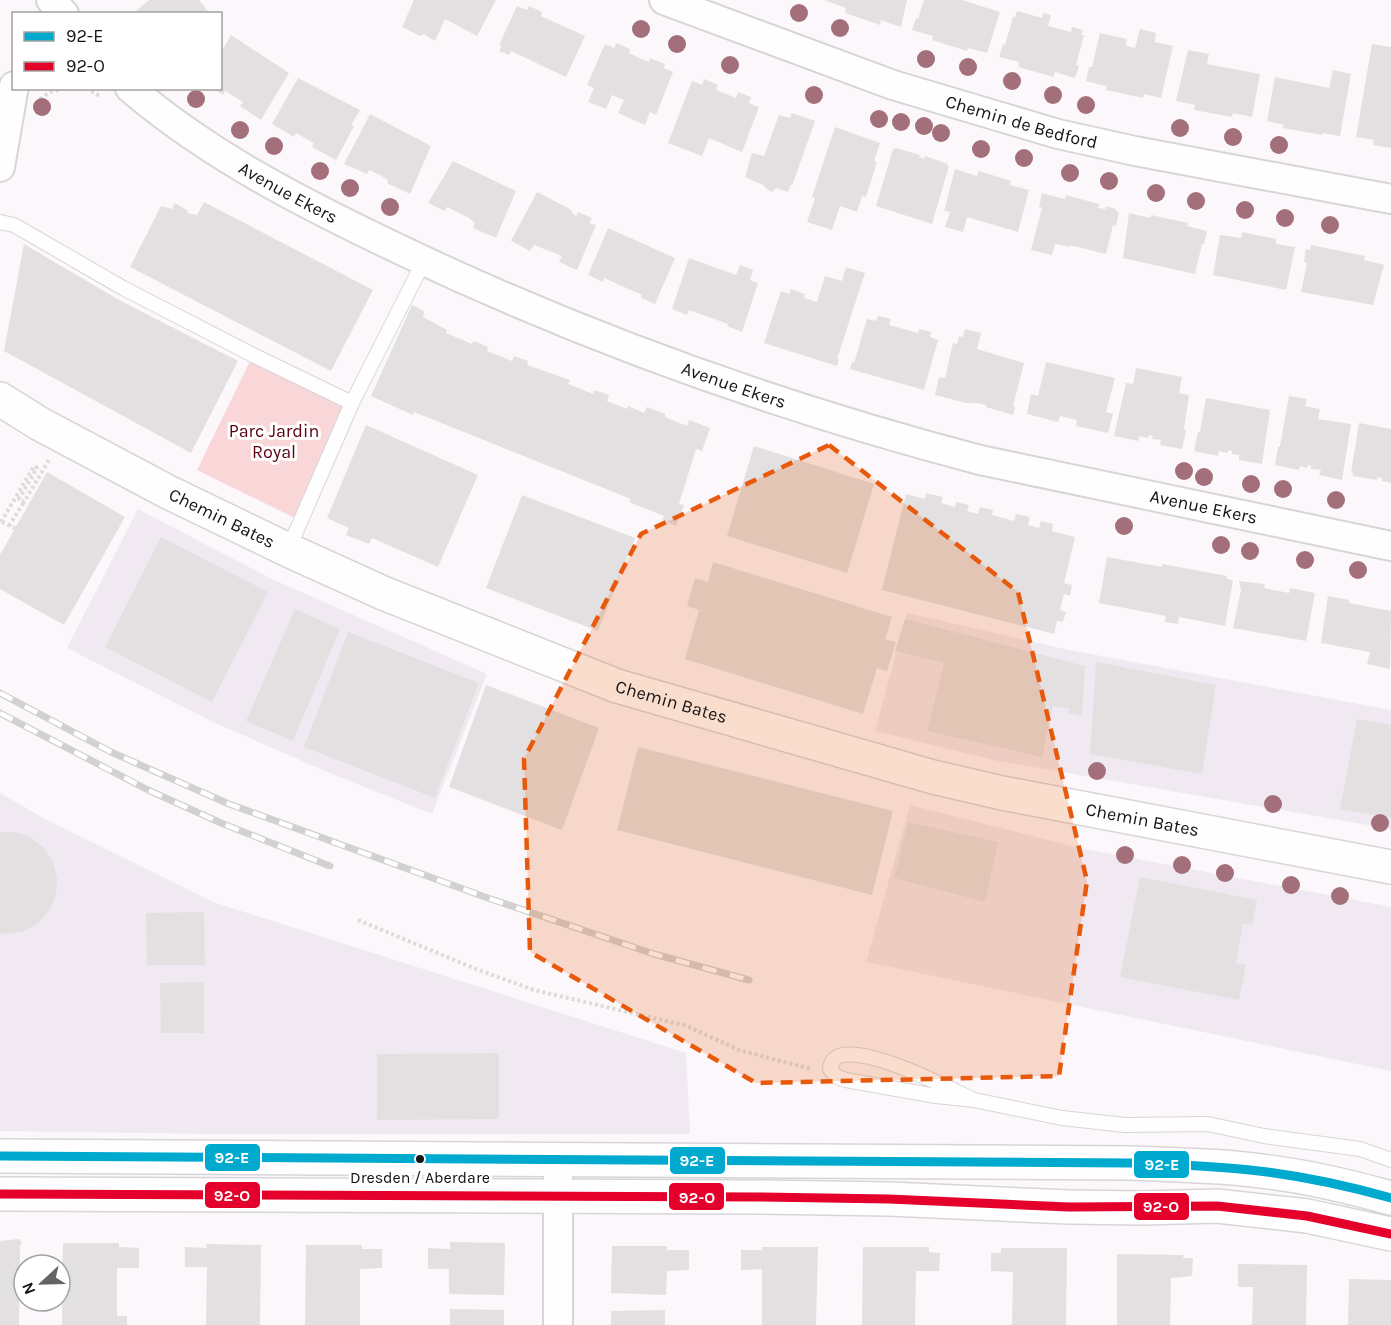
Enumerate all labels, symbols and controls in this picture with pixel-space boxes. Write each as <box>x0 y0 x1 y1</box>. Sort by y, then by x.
legend <box>12 12 222 90</box>
text: 92-E <box>66 25 103 47</box>
text: 92-O <box>66 55 105 77</box>
street label: Chemin de Bedford <box>943 90 1100 153</box>
street label: Avenue Ekers <box>235 157 341 228</box>
street label: Avenue Ekers <box>678 357 789 413</box>
park label: Parc Jardin Royal <box>229 420 319 463</box>
street label: Chemin Bates <box>165 483 279 553</box>
street label: Avenue Ekers <box>1148 485 1259 529</box>
street label: Chemin Bates <box>613 675 730 728</box>
street label: Chemin Bates <box>1084 798 1201 841</box>
line badge: 92-E <box>204 1143 261 1172</box>
line badge: 92-E <box>669 1146 726 1175</box>
text: 92-E <box>215 1148 249 1167</box>
line badge: 92-E <box>1133 1150 1190 1179</box>
text: 92-E <box>680 1151 714 1170</box>
marker: Dresden / Aberdare <box>414 1153 426 1165</box>
text: 92-E <box>1145 1155 1179 1174</box>
place label: Dresden / Aberdare <box>350 1168 490 1187</box>
line badge: 92-O <box>204 1181 261 1209</box>
line badge: 92-O <box>668 1182 725 1211</box>
text: 92-O <box>214 1186 250 1205</box>
text: 92-O <box>679 1188 715 1207</box>
line badge: 92-O <box>1133 1192 1190 1221</box>
text: 92-O <box>1143 1197 1179 1216</box>
north arrow <box>12 1253 72 1313</box>
text: N <box>18 1280 40 1297</box>

